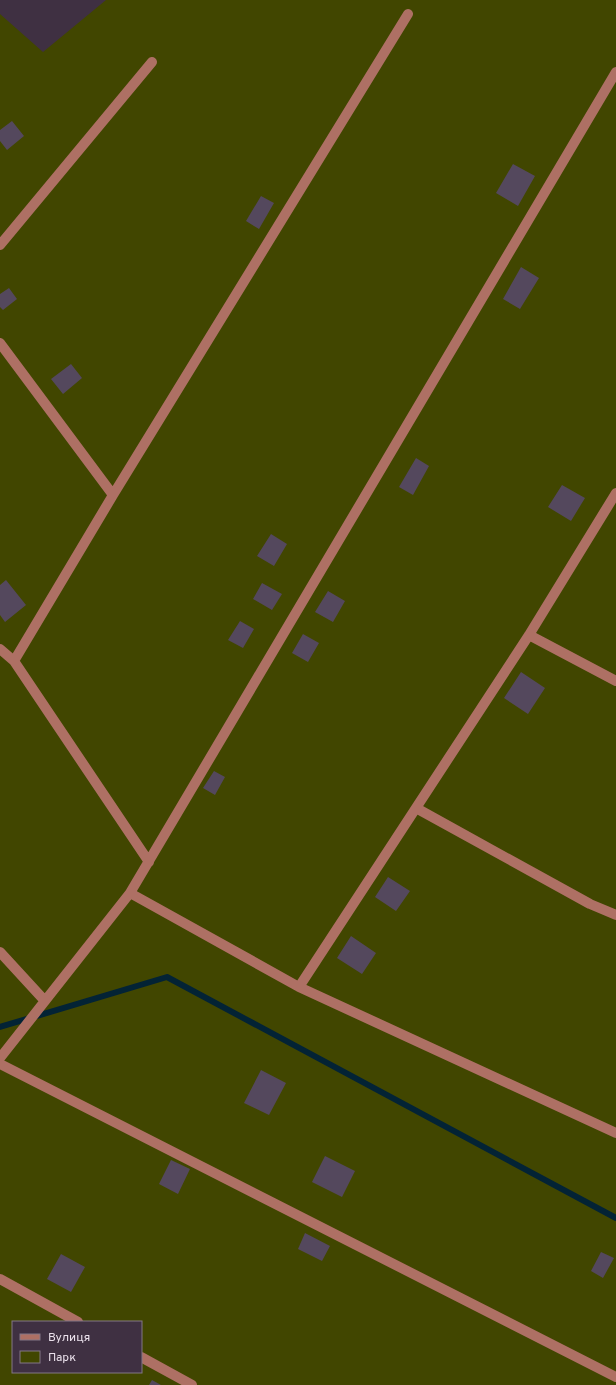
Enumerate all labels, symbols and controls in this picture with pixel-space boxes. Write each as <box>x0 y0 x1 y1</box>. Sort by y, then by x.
legend <box>12 1321 142 1373</box>
text: Вулиця <box>48 1330 90 1346</box>
text: Парк <box>48 1350 76 1366</box>

